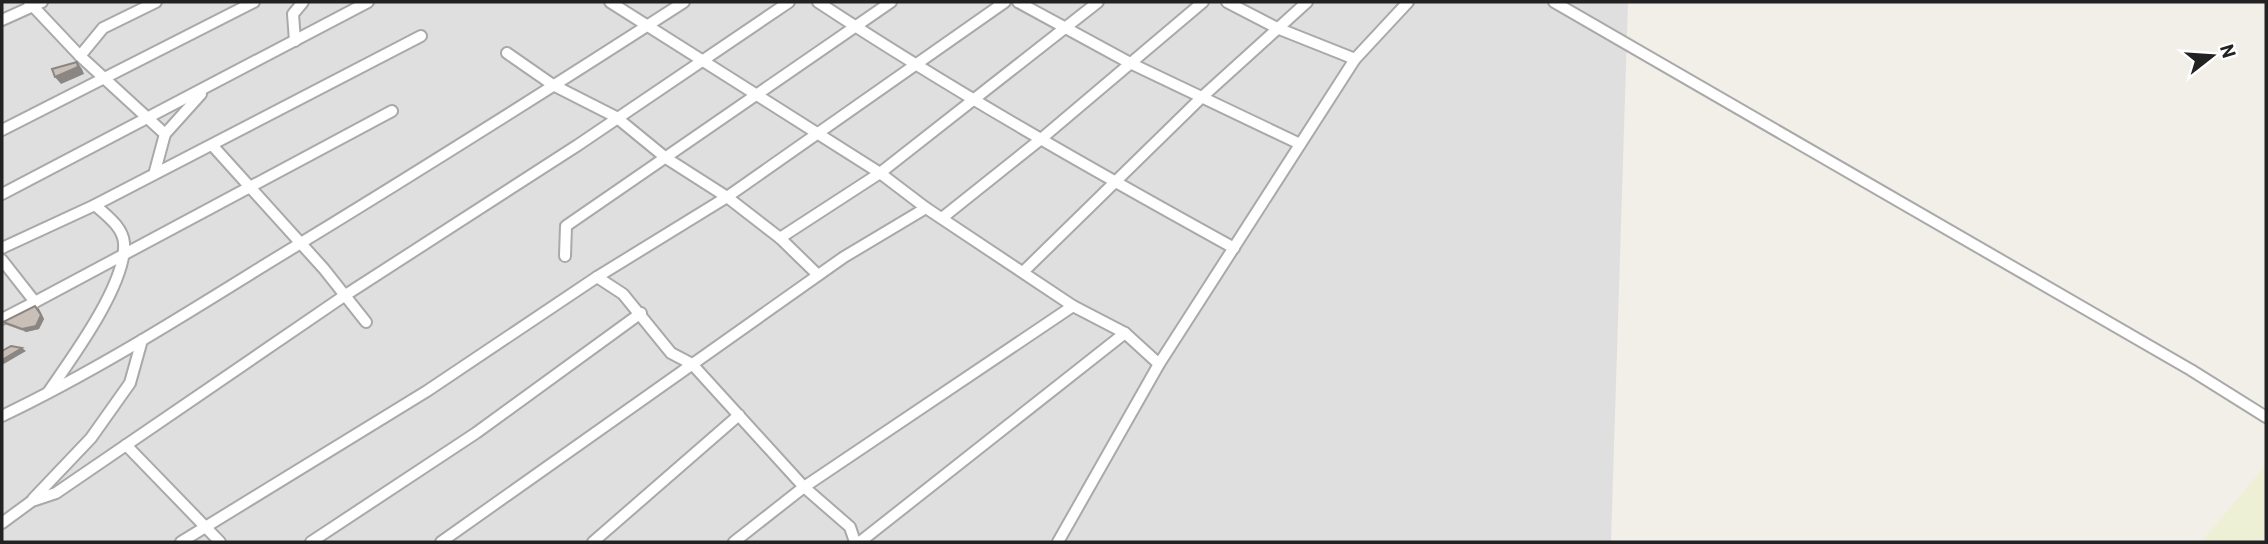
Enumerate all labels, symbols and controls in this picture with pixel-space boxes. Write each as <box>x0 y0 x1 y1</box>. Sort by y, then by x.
north arrow <box>2177 21 2247 91</box>
text: N <box>2216 41 2242 60</box>

